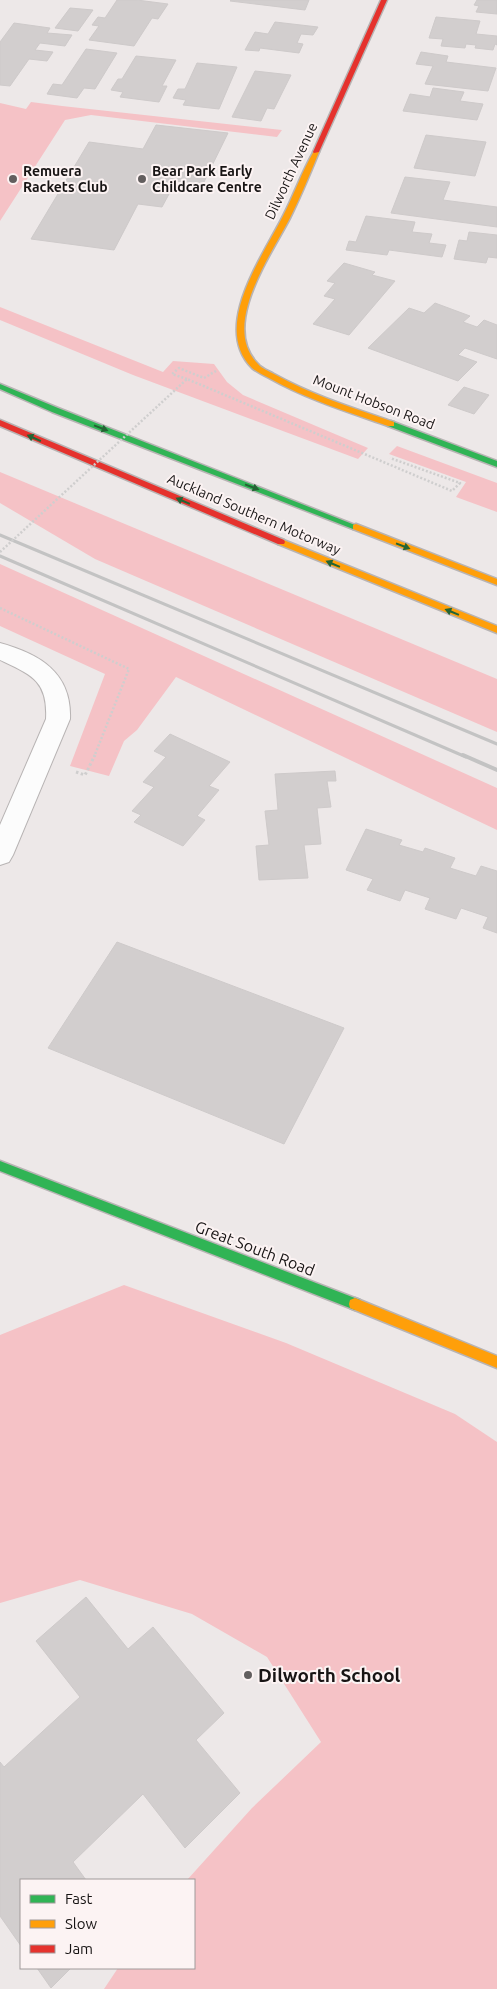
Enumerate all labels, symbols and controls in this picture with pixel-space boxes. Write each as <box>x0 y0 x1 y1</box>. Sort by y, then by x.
street label: Dilworth Avenue <box>262 120 320 222</box>
place label: Remuera Rackets Club <box>23 163 108 195</box>
place label: Bear Park Early Childcare Centre <box>152 163 262 195</box>
marker: Remuera Rackets Club <box>7 173 19 185</box>
marker: Bear Park Early Childcare Centre <box>136 173 148 185</box>
street label: Mount Hobson Road <box>311 371 437 433</box>
one-way arrow <box>93 425 108 432</box>
one-way arrow <box>27 433 41 441</box>
street label: Auckland Southern Motorway <box>165 470 343 558</box>
one-way arrow <box>245 483 260 491</box>
one-way arrow <box>175 497 190 505</box>
one-way arrow <box>396 542 411 550</box>
one-way arrow <box>326 559 340 567</box>
one-way arrow <box>444 608 459 616</box>
street label: Great South Road <box>193 1217 317 1279</box>
place label: Dilworth School <box>258 1664 401 1686</box>
marker: Dilworth School <box>242 1669 254 1681</box>
legend <box>20 1879 195 1969</box>
text: Fast <box>65 1890 93 1907</box>
text: Slow <box>65 1915 98 1932</box>
text: Jam <box>65 1940 93 1957</box>

